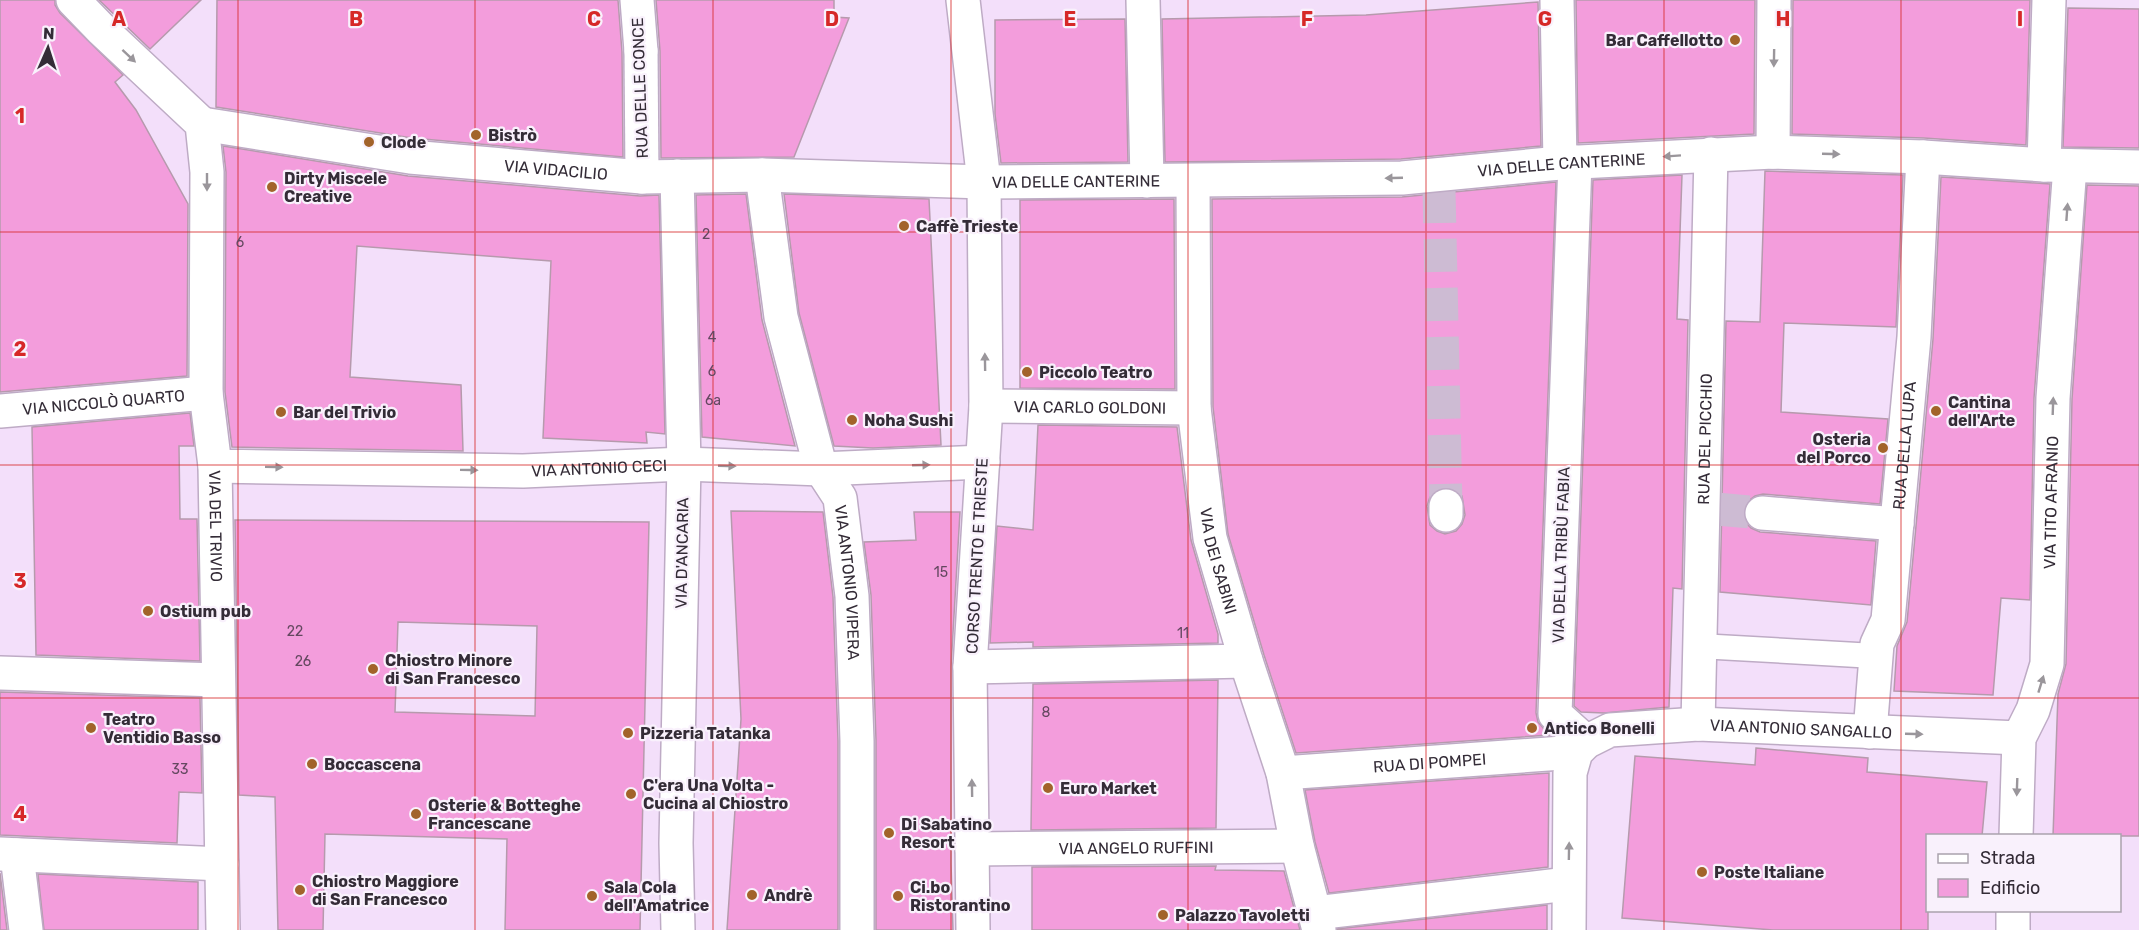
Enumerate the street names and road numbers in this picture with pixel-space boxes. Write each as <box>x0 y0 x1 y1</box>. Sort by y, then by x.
street label: RUA DELLE CONCE <box>628 17 652 159</box>
street label: VIA DELLE CANTERINE <box>1476 149 1646 180</box>
street label: VIA VIDACILIO <box>503 156 609 184</box>
street label: VIA DELLE CANTERINE <box>992 171 1160 191</box>
street label: RUA DEL PICCHIO <box>1694 373 1715 505</box>
street label: RUA DELLA LUPA <box>1889 380 1919 511</box>
street label: VIA NICCOLÒ QUARTO <box>21 385 186 419</box>
street label: VIA CARLO GOLDONI <box>1014 397 1166 417</box>
street label: VIA TITO AFRANIO <box>2040 436 2062 569</box>
street label: VIA ANTONIO CECI <box>531 455 667 480</box>
street label: CORSO TRENTO E TRIESTE <box>962 457 992 655</box>
street label: VIA DELLA TRIBÙ FABIA <box>1547 466 1574 644</box>
street label: VIA DEL TRIVIO <box>206 470 226 582</box>
street label: VIA D'ANCARIA <box>672 497 692 609</box>
street label: VIA ANTONIO VIPERA <box>831 504 864 661</box>
street label: VIA DEI SABINI <box>1197 506 1241 616</box>
street label: VIA ANTONIO SANGALLO <box>1709 715 1892 742</box>
street label: RUA DI POMPEI <box>1372 749 1487 776</box>
street label: VIA ANGELO RUFFINI <box>1058 837 1214 858</box>

